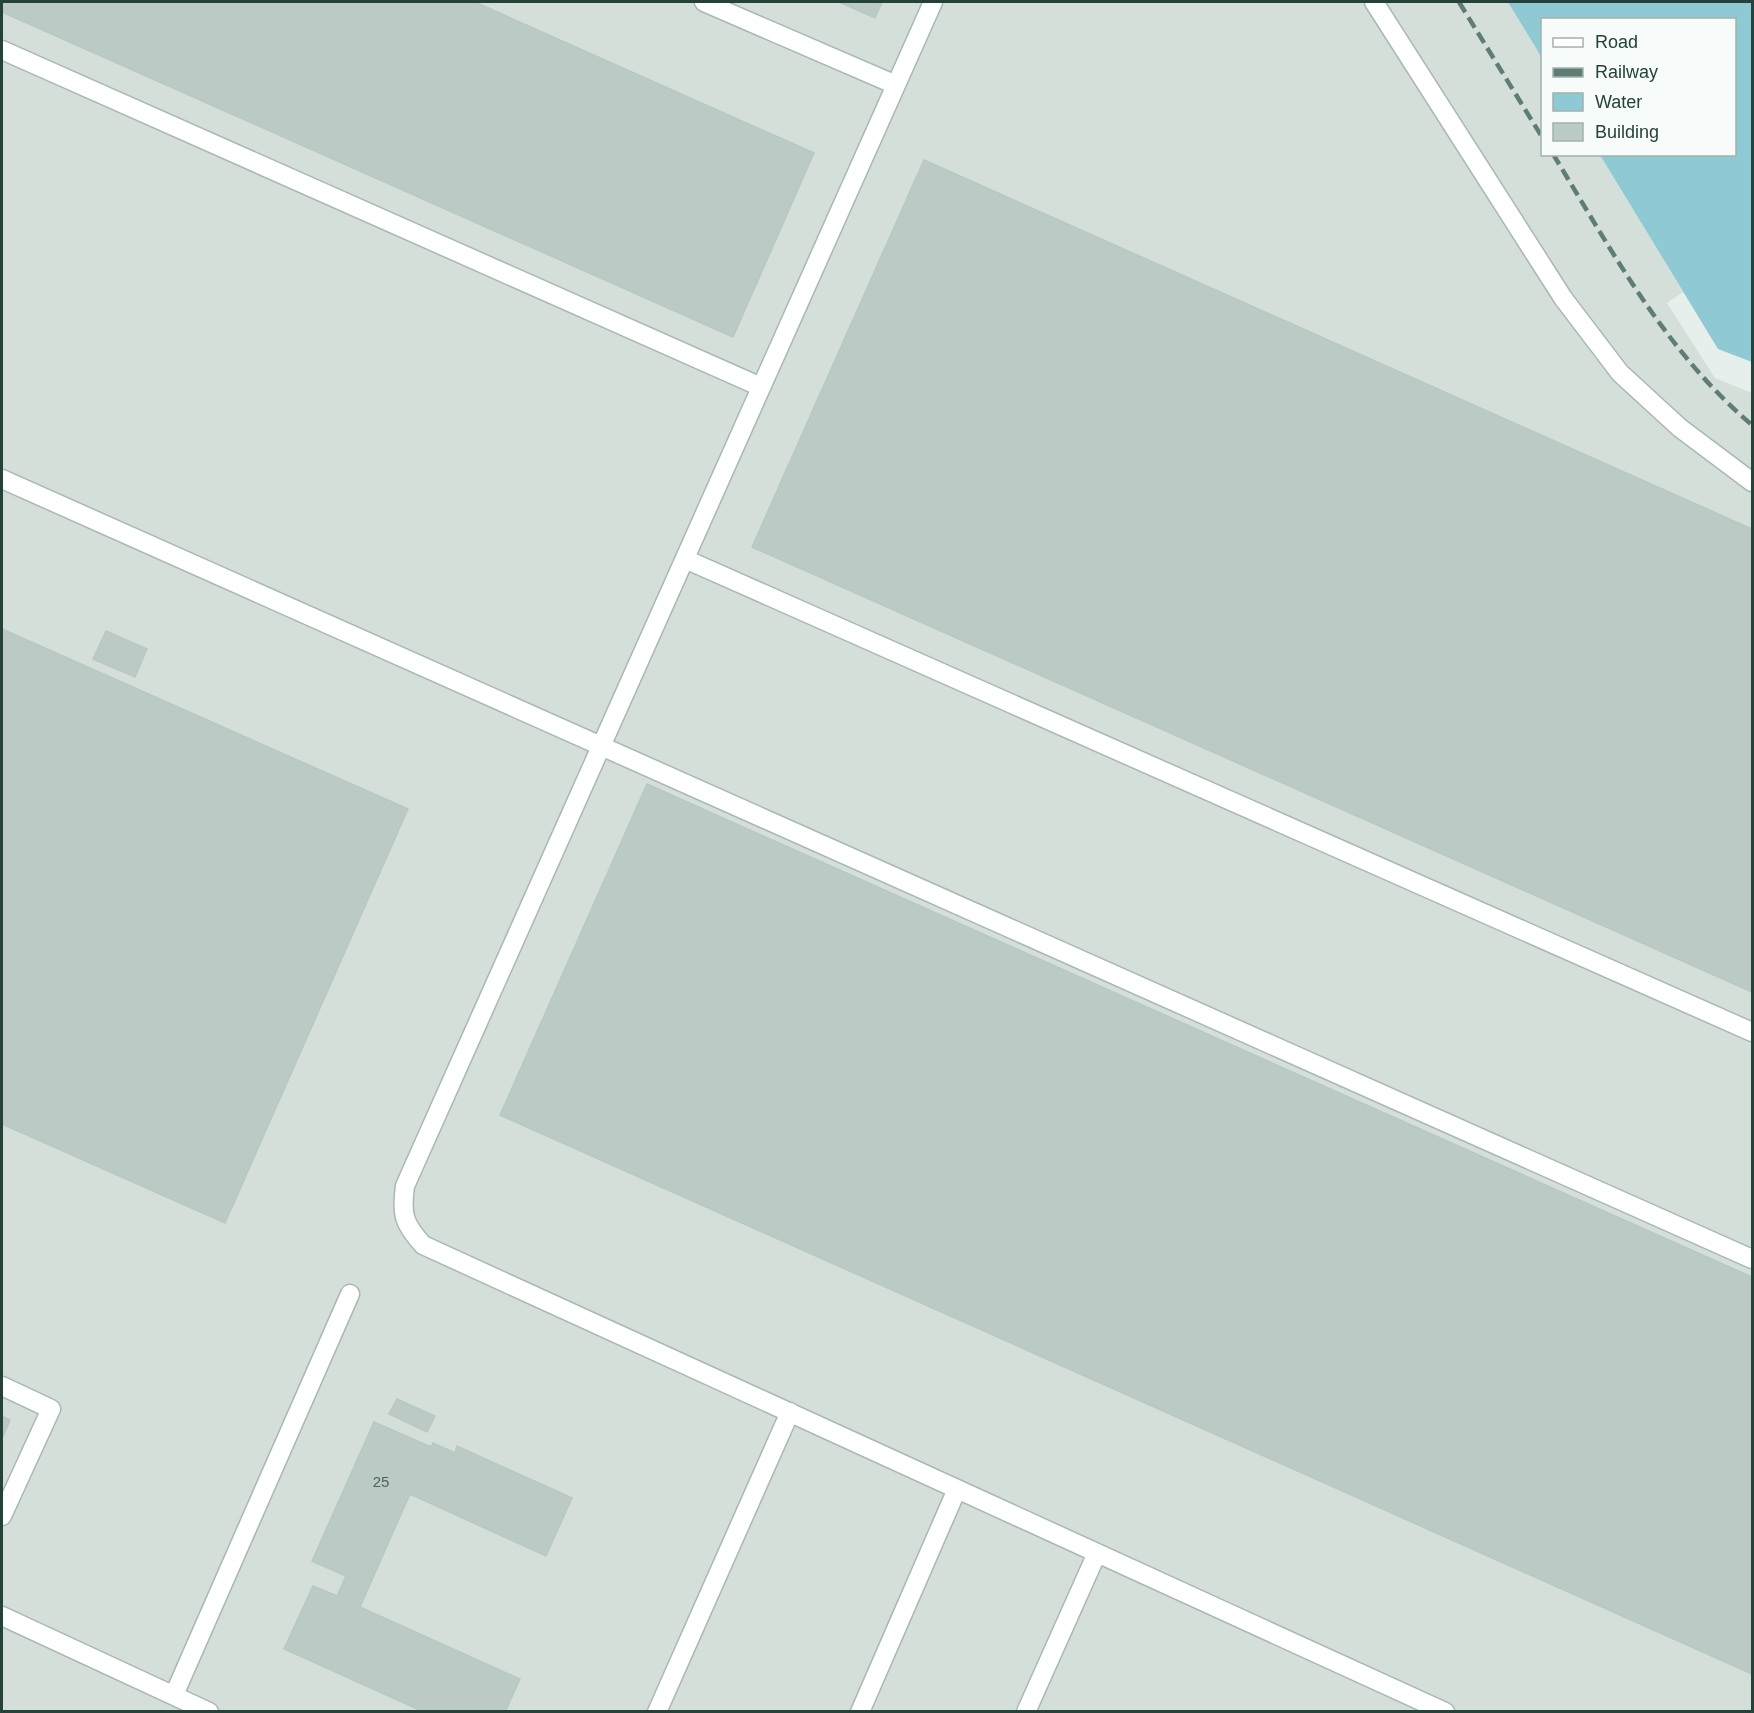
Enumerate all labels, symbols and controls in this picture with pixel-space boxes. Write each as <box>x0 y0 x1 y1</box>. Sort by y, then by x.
legend <box>1541 18 1736 156</box>
text: Road <box>1595 32 1638 52</box>
text: Railway <box>1595 62 1658 82</box>
text: Water <box>1595 92 1642 112</box>
text: Building <box>1595 122 1659 142</box>
house number: 25 <box>373 1473 389 1490</box>

